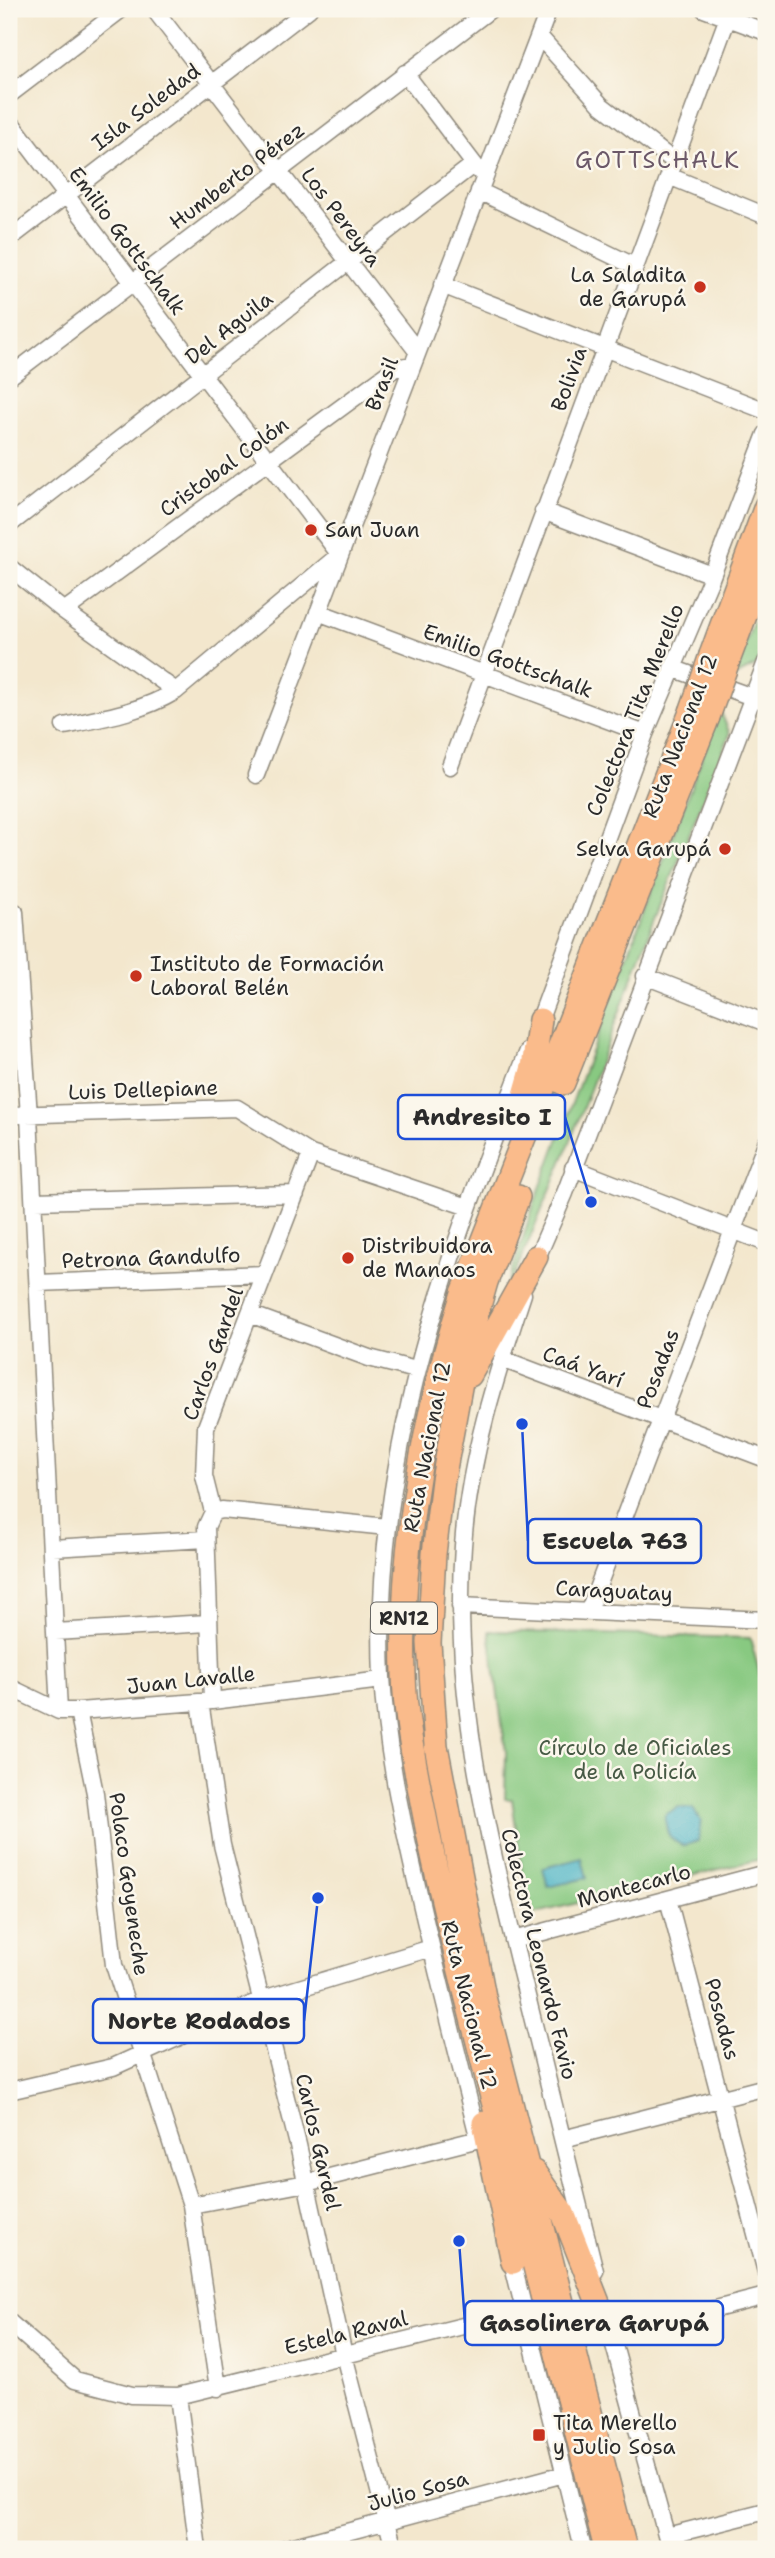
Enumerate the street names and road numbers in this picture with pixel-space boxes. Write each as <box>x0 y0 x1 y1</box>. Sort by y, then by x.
street label: Isla Soledad <box>86 57 206 157</box>
street label: Humberto Pérez <box>164 116 310 236</box>
street label: Emilio Gottschalk <box>62 161 192 321</box>
street label: Los Pereyra <box>294 162 388 272</box>
street label: Del Aguila <box>179 285 279 371</box>
street label: Bolivia <box>544 343 594 415</box>
street label: Brasil <box>359 352 405 415</box>
street label: Cristobal Colón <box>154 411 294 523</box>
street label: Colectora Tita Merello <box>580 600 690 820</box>
street label: Emilio Gottschalk <box>419 617 597 705</box>
street label: Ruta Nacional 12 <box>636 650 724 822</box>
street label: Luis Dellepiane <box>67 1073 219 1107</box>
street label: Petrona Gandulfo <box>61 1241 241 1275</box>
street label: Carlos Gardel <box>176 1283 250 1424</box>
street label: Posadas <box>630 1325 686 1413</box>
street label: Caá Yarí <box>539 1339 627 1395</box>
street label: Ruta Nacional 12 <box>397 1359 457 1535</box>
street label: Caraguatay <box>555 1574 673 1608</box>
road number: RN12 <box>371 1602 437 1634</box>
street label: Juan Lavalle <box>125 1659 257 1701</box>
street label: Polaco Goyeneche <box>102 1791 156 1977</box>
street label: Colectora Leonardo Favio <box>494 1825 584 2083</box>
street label: Montecarlo <box>574 1857 694 1915</box>
street label: Ruta Nacional 12 <box>434 1917 504 2093</box>
street label: Posadas <box>698 1975 746 2063</box>
street label: Carlos Gardel <box>289 2071 348 2214</box>
street label: Estela Raval <box>281 2304 411 2362</box>
street label: Julio Sosa <box>364 2464 472 2518</box>

